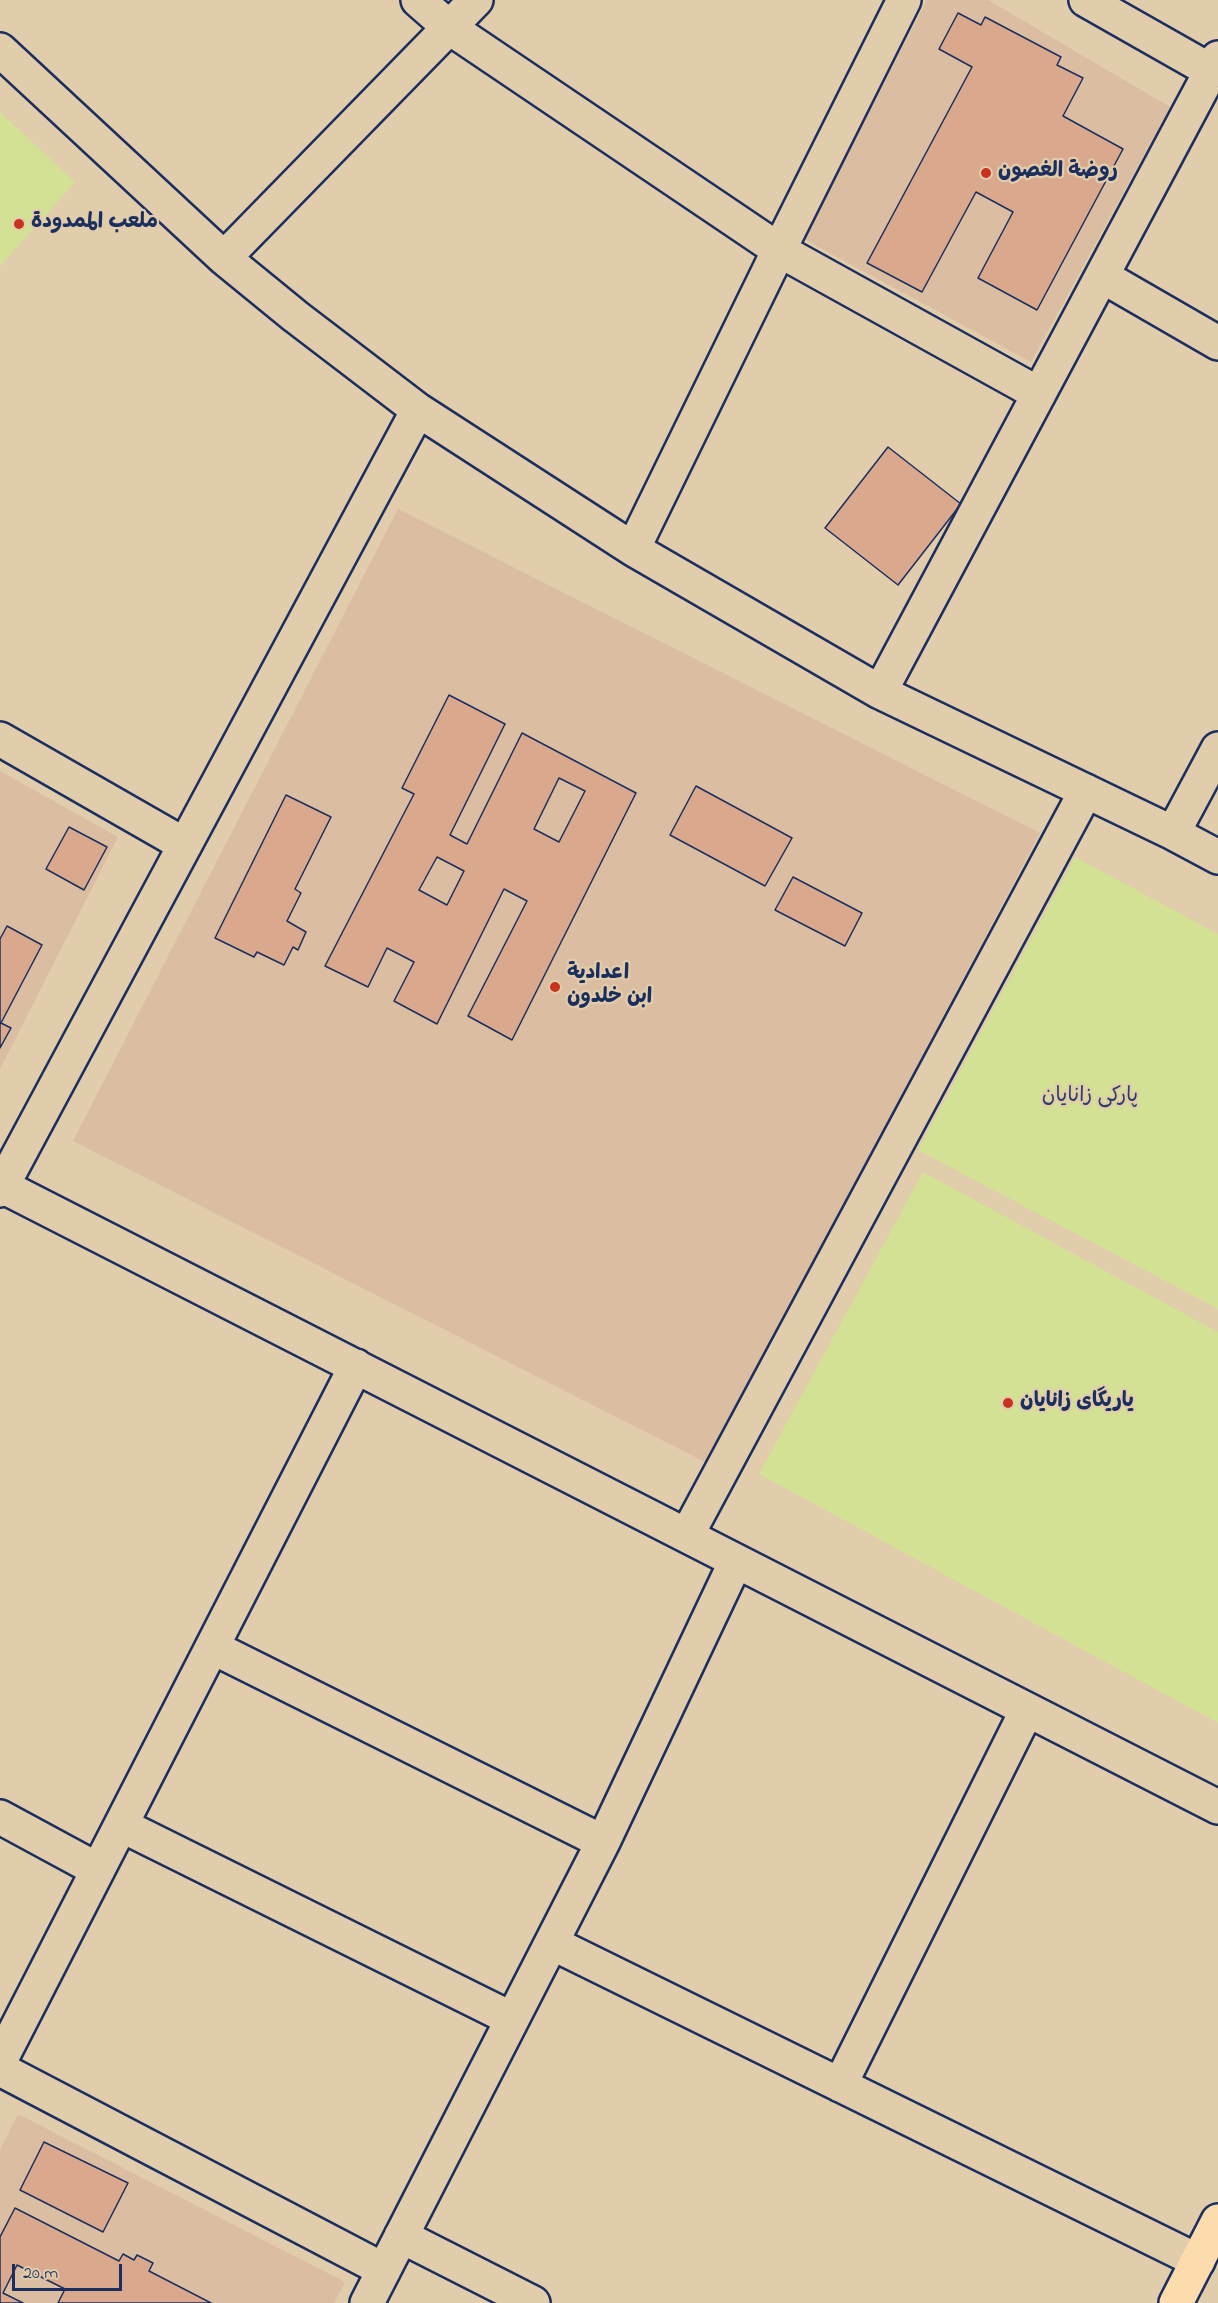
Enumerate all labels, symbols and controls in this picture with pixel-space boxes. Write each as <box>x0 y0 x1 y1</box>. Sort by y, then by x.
place label: روضة الغصون <box>998 160 1118 186</box>
marker: روضة الغصون <box>979 166 993 180</box>
place label: ملعب الممدودة <box>31 211 158 237</box>
marker: ملعب الممدودة <box>12 217 26 231</box>
place label: اعدادية ابن خلدون <box>567 962 652 1012</box>
marker: اعدادية ابن خلدون <box>548 980 562 994</box>
park label: پارکی زانایان <box>1042 1085 1138 1111</box>
place label: یاریگای زانایان <box>1020 1390 1134 1416</box>
marker: یاریگای زانایان <box>1001 1396 1015 1410</box>
scale bar <box>15 2252 124 2290</box>
text: 20 m <box>23 2261 58 2287</box>

